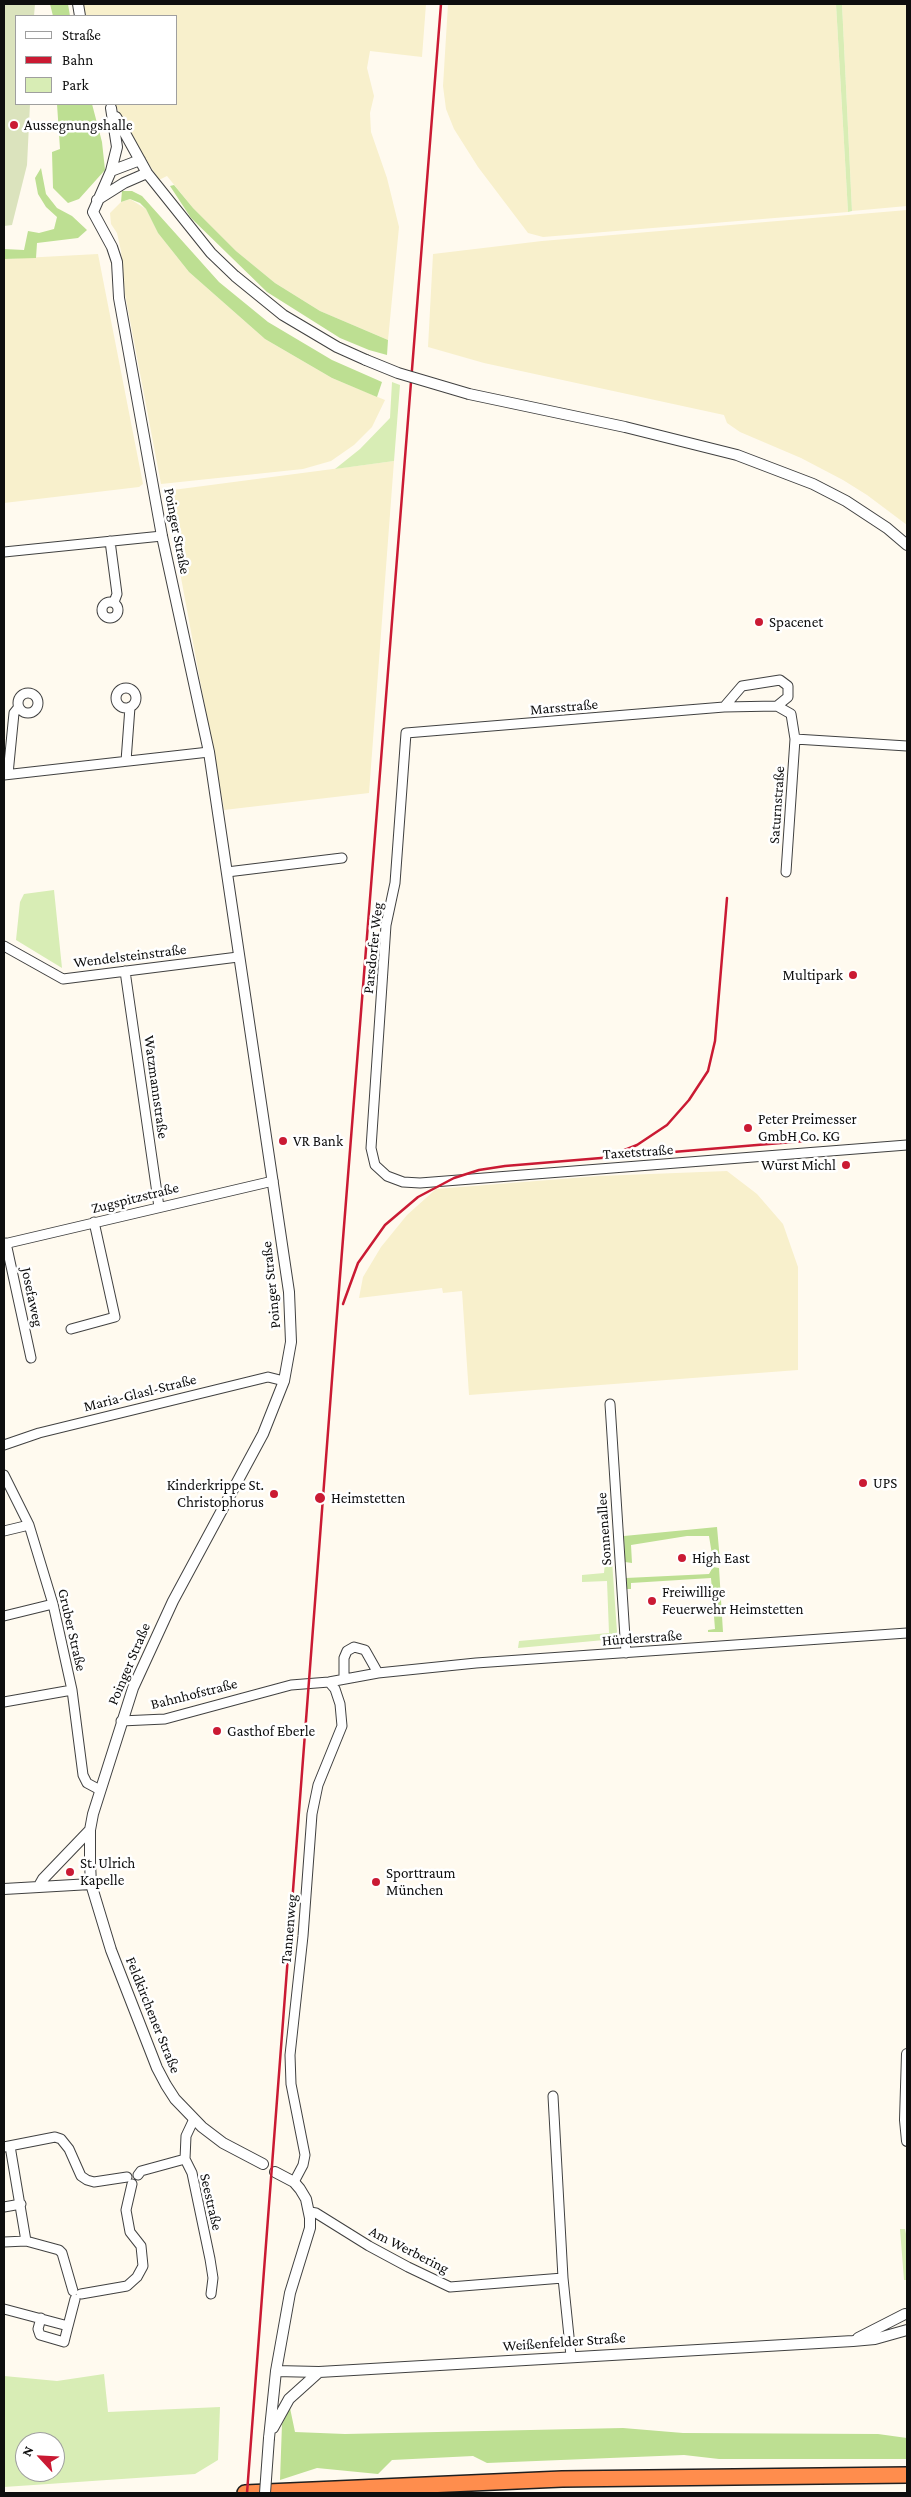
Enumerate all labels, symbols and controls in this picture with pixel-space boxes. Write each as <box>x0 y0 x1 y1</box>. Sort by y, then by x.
legend <box>15 15 178 105</box>
text: Straße <box>62 27 101 43</box>
text: Bahn <box>62 52 93 68</box>
text: Park <box>62 77 89 93</box>
place label: Aussegnungshalle <box>24 116 133 134</box>
marker: Aussegnungshalle <box>8 119 20 131</box>
street label: Poinger Straße <box>160 486 194 576</box>
place label: Spacenet <box>769 613 823 631</box>
marker: Spacenet <box>753 616 765 628</box>
street label: Marsstraße <box>529 695 599 719</box>
street label: Saturnstraße <box>765 765 789 845</box>
street label: Parsdorfer Weg <box>359 901 387 995</box>
street label: Wendelsteinstraße <box>73 940 187 972</box>
place label: Multipark <box>783 966 843 984</box>
marker: Multipark <box>847 969 859 981</box>
street label: Watzmannstraße <box>140 1034 172 1140</box>
place label: Peter Preimesser GmbH Co. KG <box>758 1110 857 1145</box>
marker: Peter Preimesser GmbH Co. KG <box>742 1122 754 1134</box>
place label: VR Bank <box>293 1132 343 1150</box>
marker: VR Bank <box>277 1135 289 1147</box>
street label: Taxetstraße <box>602 1141 674 1163</box>
place label: Wurst Michl <box>761 1156 836 1174</box>
marker: Wurst Michl <box>840 1159 852 1171</box>
street label: Zugspitzstraße <box>89 1178 181 1218</box>
street label: Poinger Straße <box>257 1241 285 1329</box>
street label: Josefaweg <box>17 1266 47 1328</box>
street label: Maria-Glasl-Straße <box>82 1370 198 1416</box>
place label: UPS <box>873 1474 897 1492</box>
place label: Kinderkrippe St. Christophorus <box>167 1476 264 1511</box>
marker: UPS <box>857 1477 869 1489</box>
marker: Kinderkrippe St. Christophorus <box>268 1488 280 1500</box>
place label: Heimstetten <box>331 1489 405 1507</box>
marker: Heimstetten <box>313 1491 327 1505</box>
street label: Sonnenallee <box>592 1492 616 1566</box>
place label: High East <box>692 1549 750 1567</box>
marker: High East <box>676 1552 688 1564</box>
place label: Freiwillige Feuerwehr Heimstetten <box>662 1583 803 1618</box>
street label: Gruber Straße <box>54 1587 90 1673</box>
marker: Freiwillige Feuerwehr Heimstetten <box>646 1595 658 1607</box>
street label: Poinger Straße <box>104 1620 154 1708</box>
street label: Hürderstraße <box>601 1626 683 1650</box>
street label: Bahnhofstraße <box>149 1675 239 1713</box>
place label: Gasthof Eberle <box>227 1722 315 1740</box>
marker: Gasthof Eberle <box>211 1725 223 1737</box>
place label: St. Ulrich Kapelle <box>80 1854 135 1889</box>
place label: Sporttraum München <box>386 1864 456 1899</box>
marker: St. Ulrich Kapelle <box>64 1866 76 1878</box>
marker: Sporttraum München <box>370 1876 382 1888</box>
street label: Tannenweg <box>277 1893 301 1965</box>
street label: Feldkirchener Straße <box>121 1954 185 2076</box>
street label: Seestraße <box>196 2172 226 2232</box>
street label: Am Werbering <box>366 2222 452 2278</box>
street label: Weißenfelder Straße <box>502 2329 626 2355</box>
north arrow <box>15 2432 65 2482</box>
text: N <box>18 2443 37 2459</box>

